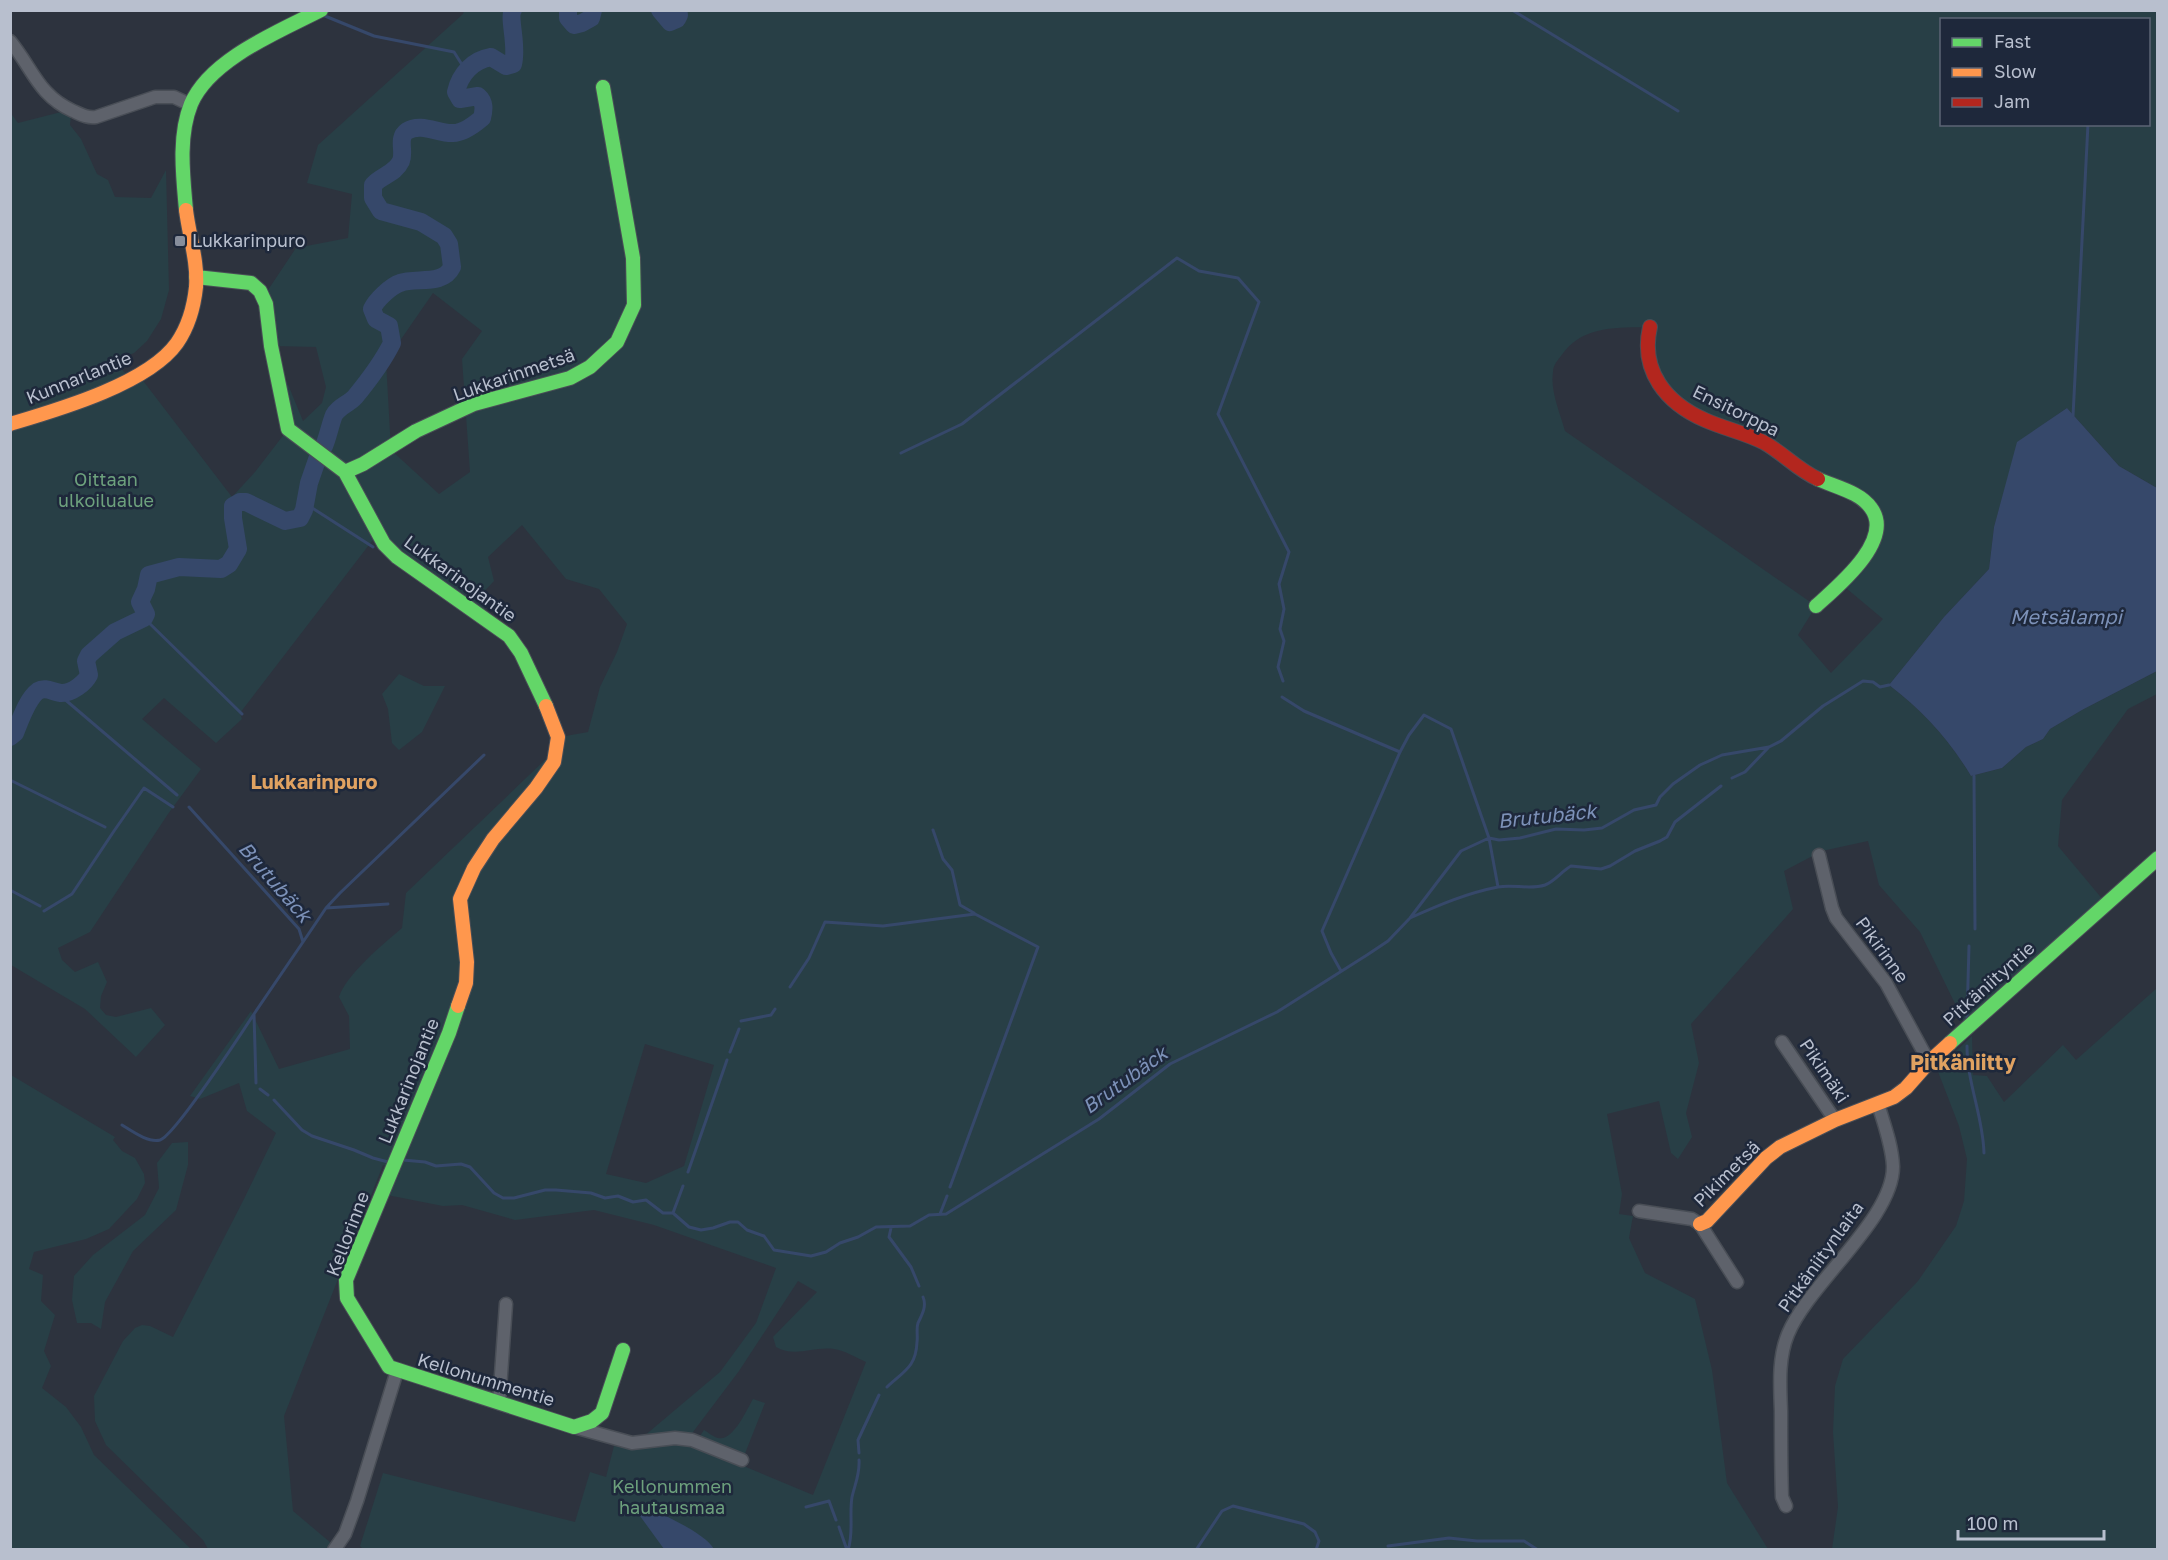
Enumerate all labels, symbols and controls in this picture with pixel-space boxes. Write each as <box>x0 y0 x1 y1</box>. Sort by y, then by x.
legend <box>1940 18 2150 126</box>
text: Fast <box>1994 30 2031 52</box>
text: Slow <box>1994 60 2037 82</box>
text: Jam <box>1994 90 2030 112</box>
place label: Lukkarinpuro <box>192 229 306 251</box>
marker: Lukkarinpuro <box>173 234 187 248</box>
street label: Lukkarinmetsä <box>450 343 577 405</box>
street label: Kunnarlantie <box>23 346 134 408</box>
street label: Ensitorppa <box>1689 380 1783 441</box>
park label: Oittaan ulkoilualue <box>58 468 154 511</box>
street label: Lukkarinojantie <box>400 530 521 626</box>
water label: Metsälampi <box>2010 604 2125 628</box>
district label: Lukkarinpuro <box>251 769 377 793</box>
water label: Brutubäck <box>1496 798 1600 832</box>
water label: Brutubäck <box>234 836 319 929</box>
street label: Pikirinne <box>1852 912 1914 987</box>
street label: Pitkäniityntie <box>1938 936 2039 1030</box>
street label: Lukkarinojantie <box>373 1015 443 1146</box>
street label: Pikimäki <box>1795 1034 1854 1107</box>
water label: Brutubäck <box>1077 1039 1174 1118</box>
district label: Pitkäniitty <box>1910 1049 2016 1075</box>
street label: Pikimetsä <box>1689 1136 1764 1211</box>
street label: Kellorinne <box>321 1188 373 1279</box>
street label: Pitkäniitynlaita <box>1773 1197 1868 1316</box>
street label: Kellonummentie <box>415 1348 558 1410</box>
park label: Kellonummen hautausmaa <box>612 1475 732 1518</box>
scale bar <box>1958 1503 2104 1541</box>
text: 100 m <box>1967 1512 2018 1534</box>

